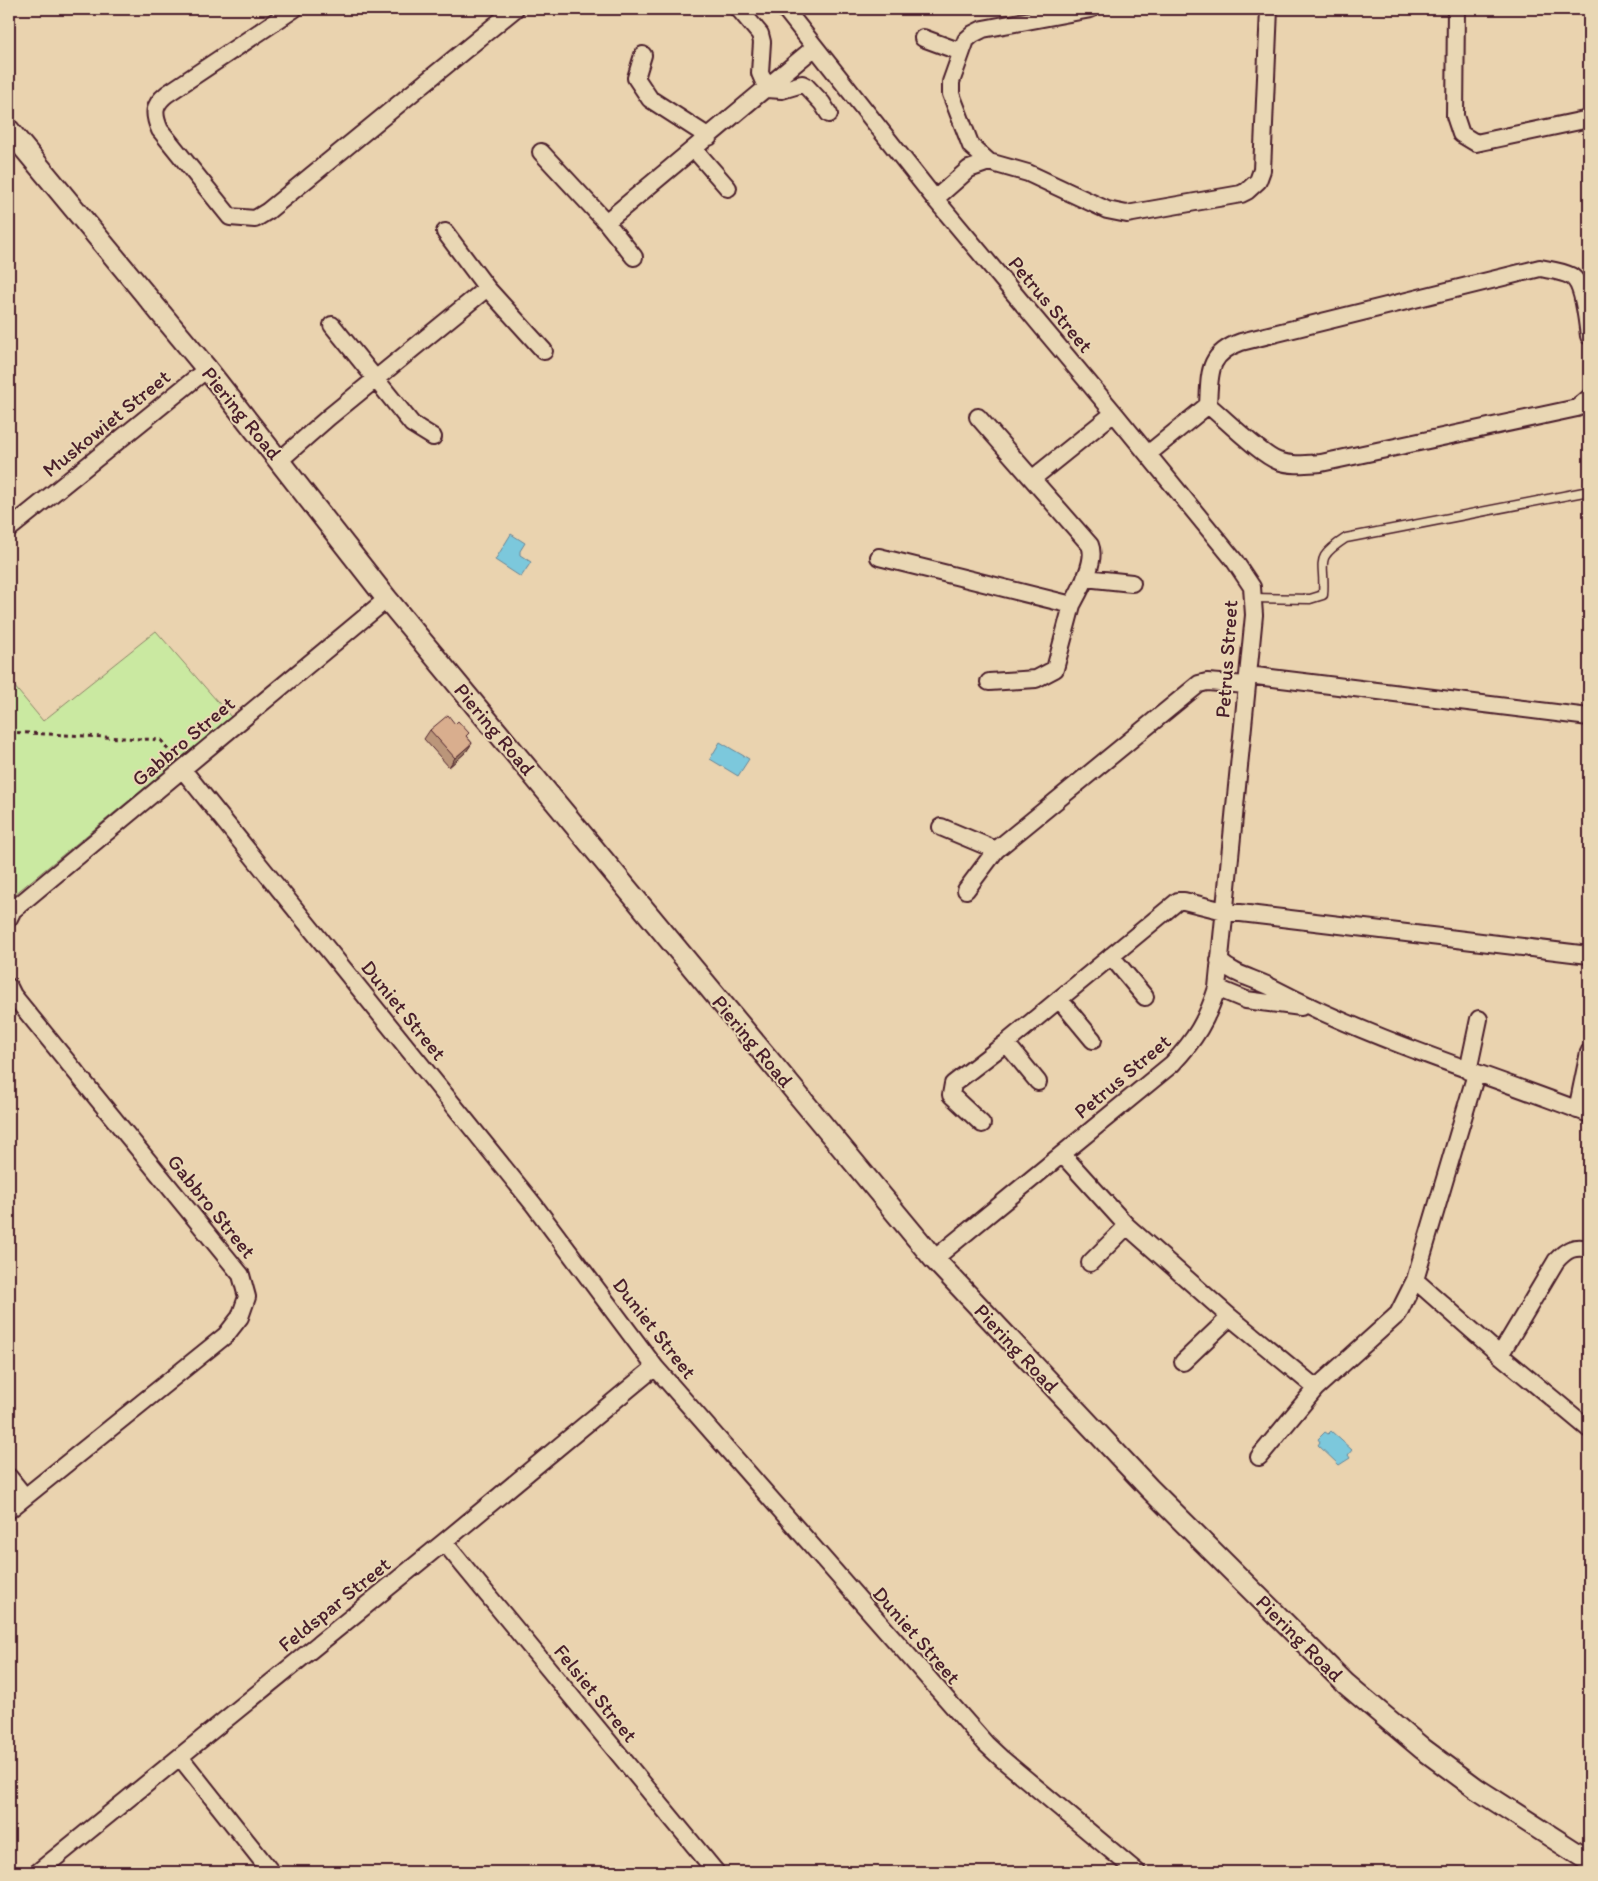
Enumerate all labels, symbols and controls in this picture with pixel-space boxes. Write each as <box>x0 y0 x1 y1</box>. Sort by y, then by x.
street label: Petrus Street <box>1003 251 1099 357</box>
street label: Piering Road <box>197 361 288 465</box>
street label: Muskowiet Street <box>37 364 175 482</box>
street label: Petrus Street <box>1209 599 1243 719</box>
street label: Piering Road <box>449 678 541 781</box>
street label: Gabbro Street <box>126 691 240 791</box>
street label: Duniet Street <box>356 955 452 1065</box>
street label: Piering Road <box>707 990 799 1093</box>
street label: Petrus Street <box>1069 1028 1175 1124</box>
street label: Gabbro Street <box>162 1149 262 1263</box>
street label: Duniet Street <box>608 1272 702 1384</box>
street label: Piering Road <box>969 1298 1065 1398</box>
street label: Feldspar Street <box>273 1551 395 1657</box>
street label: Duniet Street <box>868 1581 966 1689</box>
street label: Piering Road <box>1251 1589 1349 1687</box>
street label: Felsiet Street <box>549 1639 643 1747</box>

